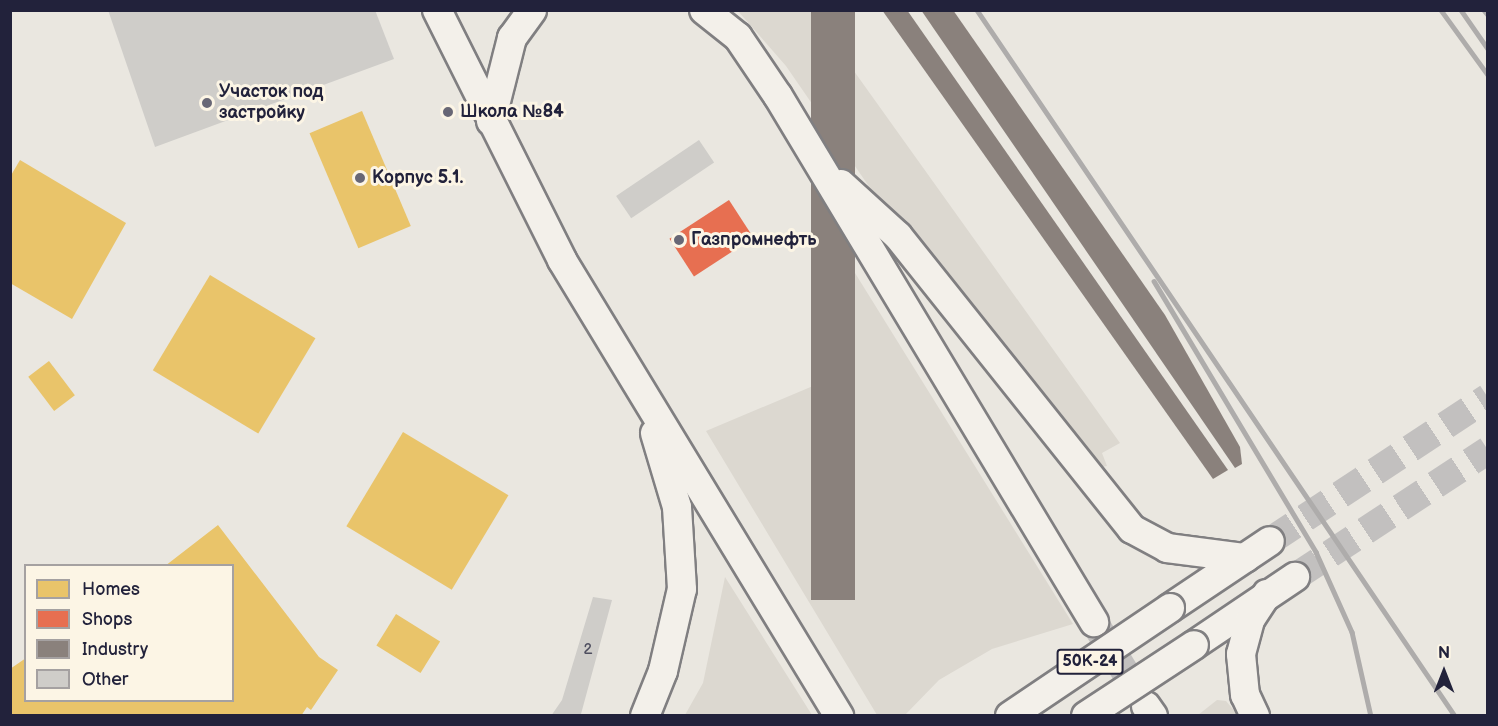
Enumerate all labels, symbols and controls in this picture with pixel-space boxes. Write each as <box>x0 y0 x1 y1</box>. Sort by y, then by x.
place label: Участок под застройку <box>219 82 323 124</box>
marker: Участок под застройку <box>200 96 214 110</box>
place label: Школа №84 <box>460 101 564 123</box>
marker: Школа №84 <box>441 105 455 119</box>
place label: Корпус 5.1. <box>372 167 464 189</box>
marker: Корпус 5.1. <box>353 171 367 185</box>
place label: Газпромнефть <box>691 229 816 251</box>
marker: Газпромнефть <box>672 233 686 247</box>
legend <box>24 564 234 702</box>
text: Homes <box>82 579 140 600</box>
text: Shops <box>82 609 132 630</box>
text: Industry <box>82 639 148 660</box>
house number: 2 <box>584 641 592 659</box>
north arrow <box>1414 642 1474 702</box>
text: N <box>1438 644 1450 663</box>
road number: 50К-24 <box>1056 649 1124 675</box>
text: Other <box>82 669 128 690</box>

